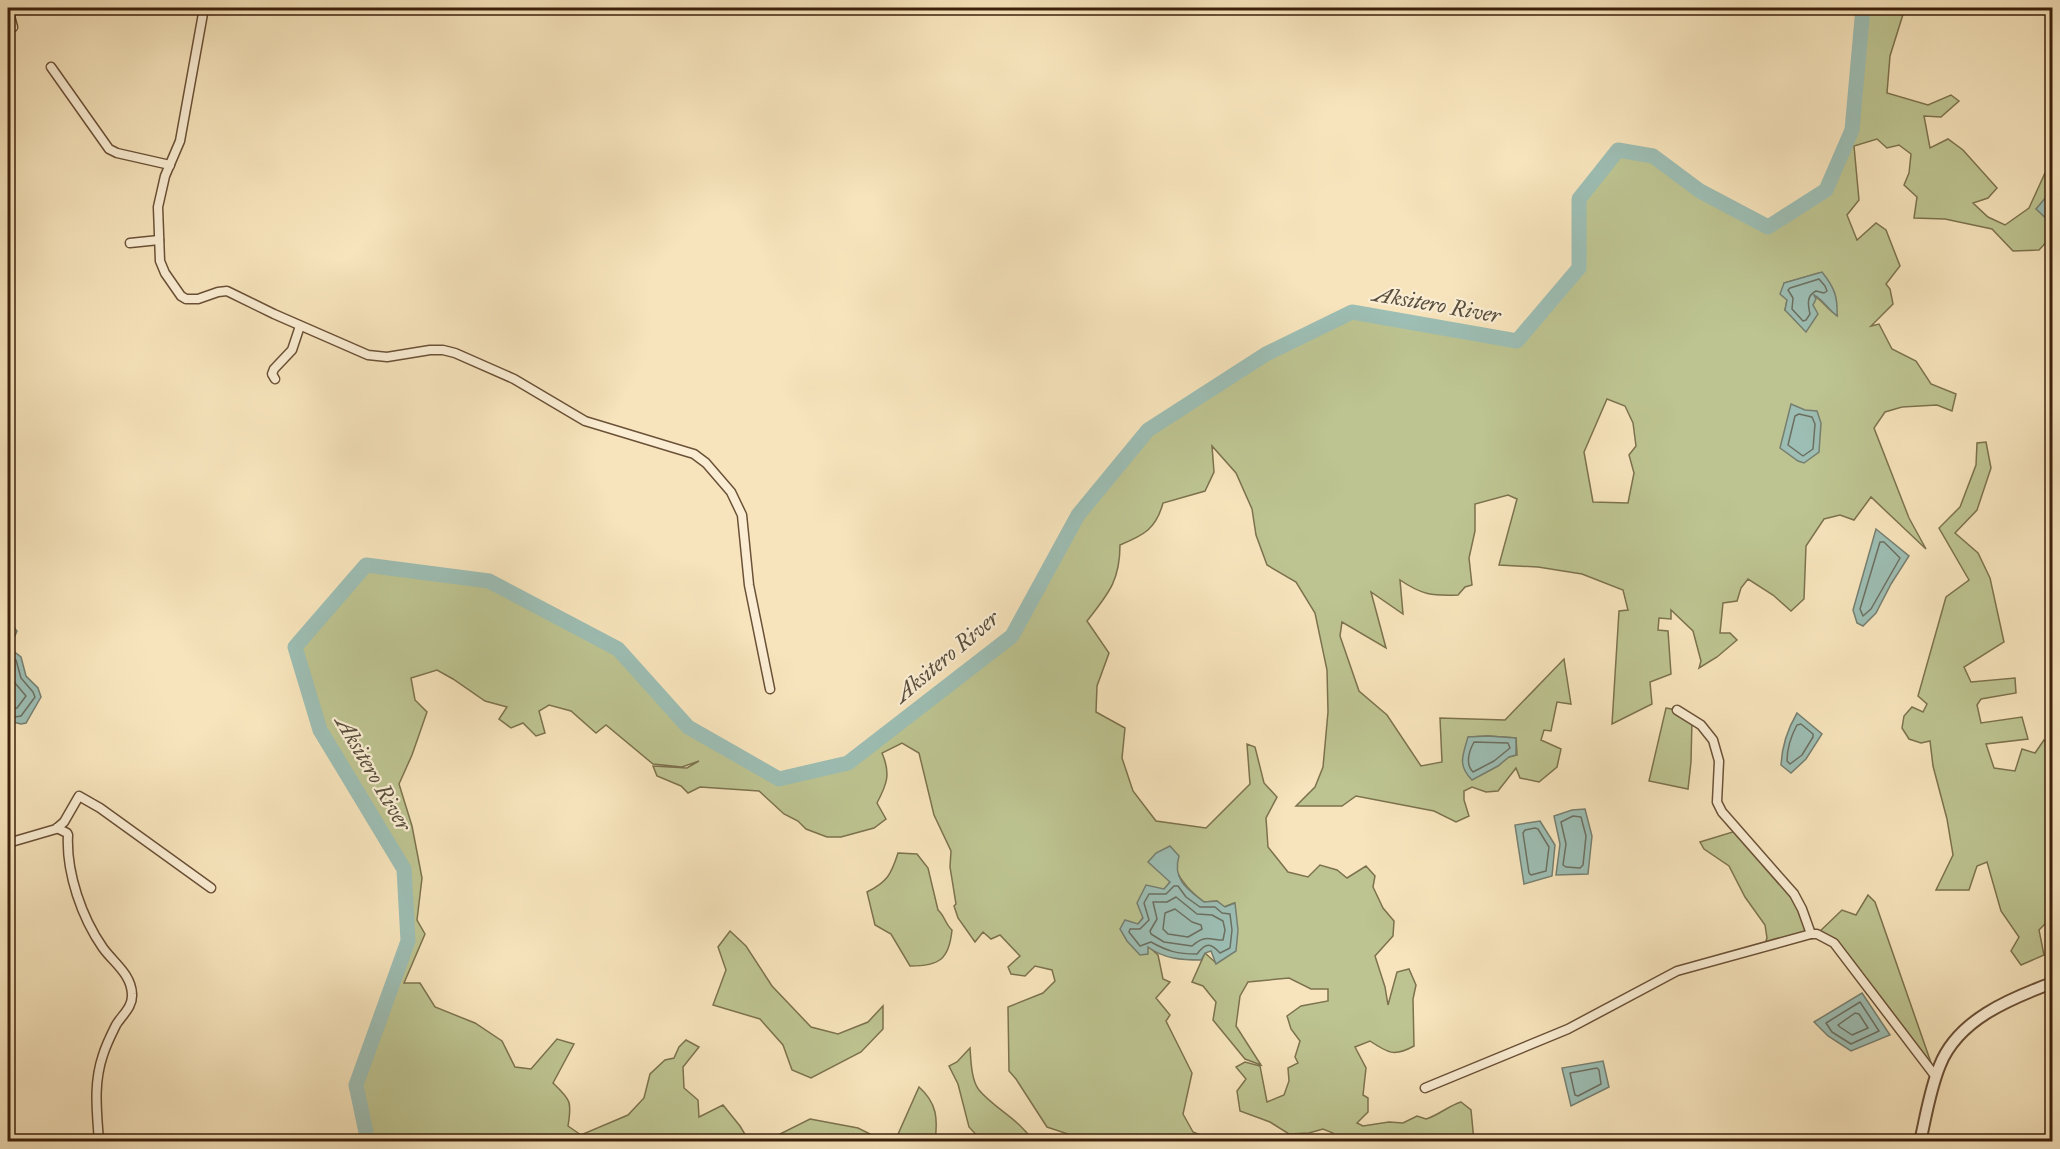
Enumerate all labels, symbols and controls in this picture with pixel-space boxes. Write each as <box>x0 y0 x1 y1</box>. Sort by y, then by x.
water label: Aksitero River <box>1369 280 1505 329</box>
water label: Aksitero River <box>887 603 1006 709</box>
water label: Aksitero River <box>329 709 418 837</box>

